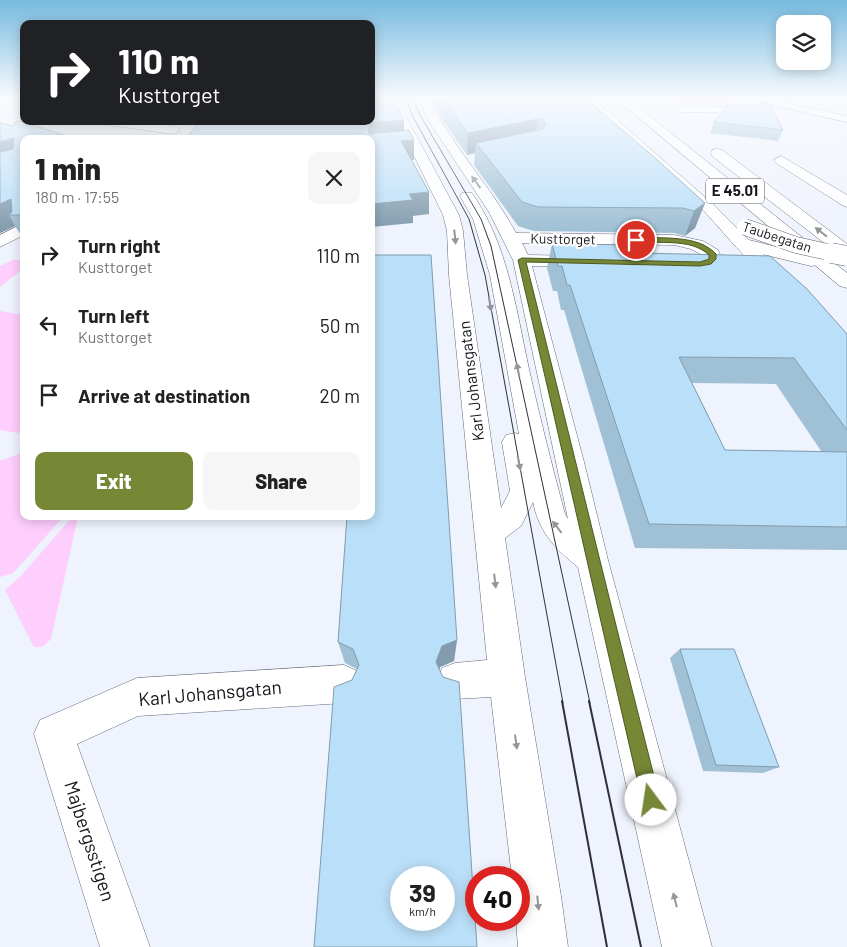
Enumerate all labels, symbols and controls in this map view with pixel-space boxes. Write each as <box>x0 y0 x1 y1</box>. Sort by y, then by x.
map controls <box>776 15 831 70</box>
button: layers <box>776 15 831 70</box>
text: 110 m <box>118 39 199 81</box>
icon: right <box>35 40 100 105</box>
text: Kusttorget <box>118 81 221 107</box>
text: 1 min <box>35 150 101 186</box>
button: close <box>308 152 360 204</box>
one-way arrow <box>471 175 481 189</box>
road number: E 45.01 <box>706 178 764 204</box>
text: 180 m · 17:55 <box>35 187 119 206</box>
street label: Taubegatan <box>740 217 814 256</box>
pin <box>615 219 657 261</box>
icon: arrive <box>622 226 650 254</box>
one-way arrow <box>815 227 828 238</box>
one-way arrow <box>451 229 459 245</box>
street label: Kusttorget <box>530 229 596 248</box>
text: Turn right <box>78 234 160 257</box>
icon: right <box>35 241 63 269</box>
text: 110 m <box>316 244 360 267</box>
text: Kusttorget <box>78 257 153 276</box>
one-way arrow <box>486 296 494 311</box>
text: Turn left <box>78 304 149 327</box>
icon: left <box>35 311 63 339</box>
text: 50 m <box>320 314 360 337</box>
street label: Karl Johansgatan <box>454 320 487 442</box>
text: Kusttorget <box>78 327 153 346</box>
one-way arrow <box>514 362 522 378</box>
icon: arrive <box>35 381 63 409</box>
text: Arrive at destination <box>78 384 250 407</box>
text: 20 m <box>320 384 360 407</box>
button: Exit <box>35 452 193 510</box>
button: Share <box>203 452 360 510</box>
one-way arrow <box>515 456 523 471</box>
one-way arrow <box>552 521 563 534</box>
one-way arrow <box>491 573 499 589</box>
street label: Karl Johansgatan <box>137 675 283 710</box>
one-way arrow <box>512 735 520 751</box>
position arrow <box>624 773 676 825</box>
street label: Majbergsstigen <box>60 778 121 904</box>
speed limit sign: 40 <box>465 866 530 931</box>
text: 39 <box>409 877 436 907</box>
one-way arrow <box>671 892 679 907</box>
one-way arrow <box>535 895 543 911</box>
text: km/h <box>409 904 436 918</box>

